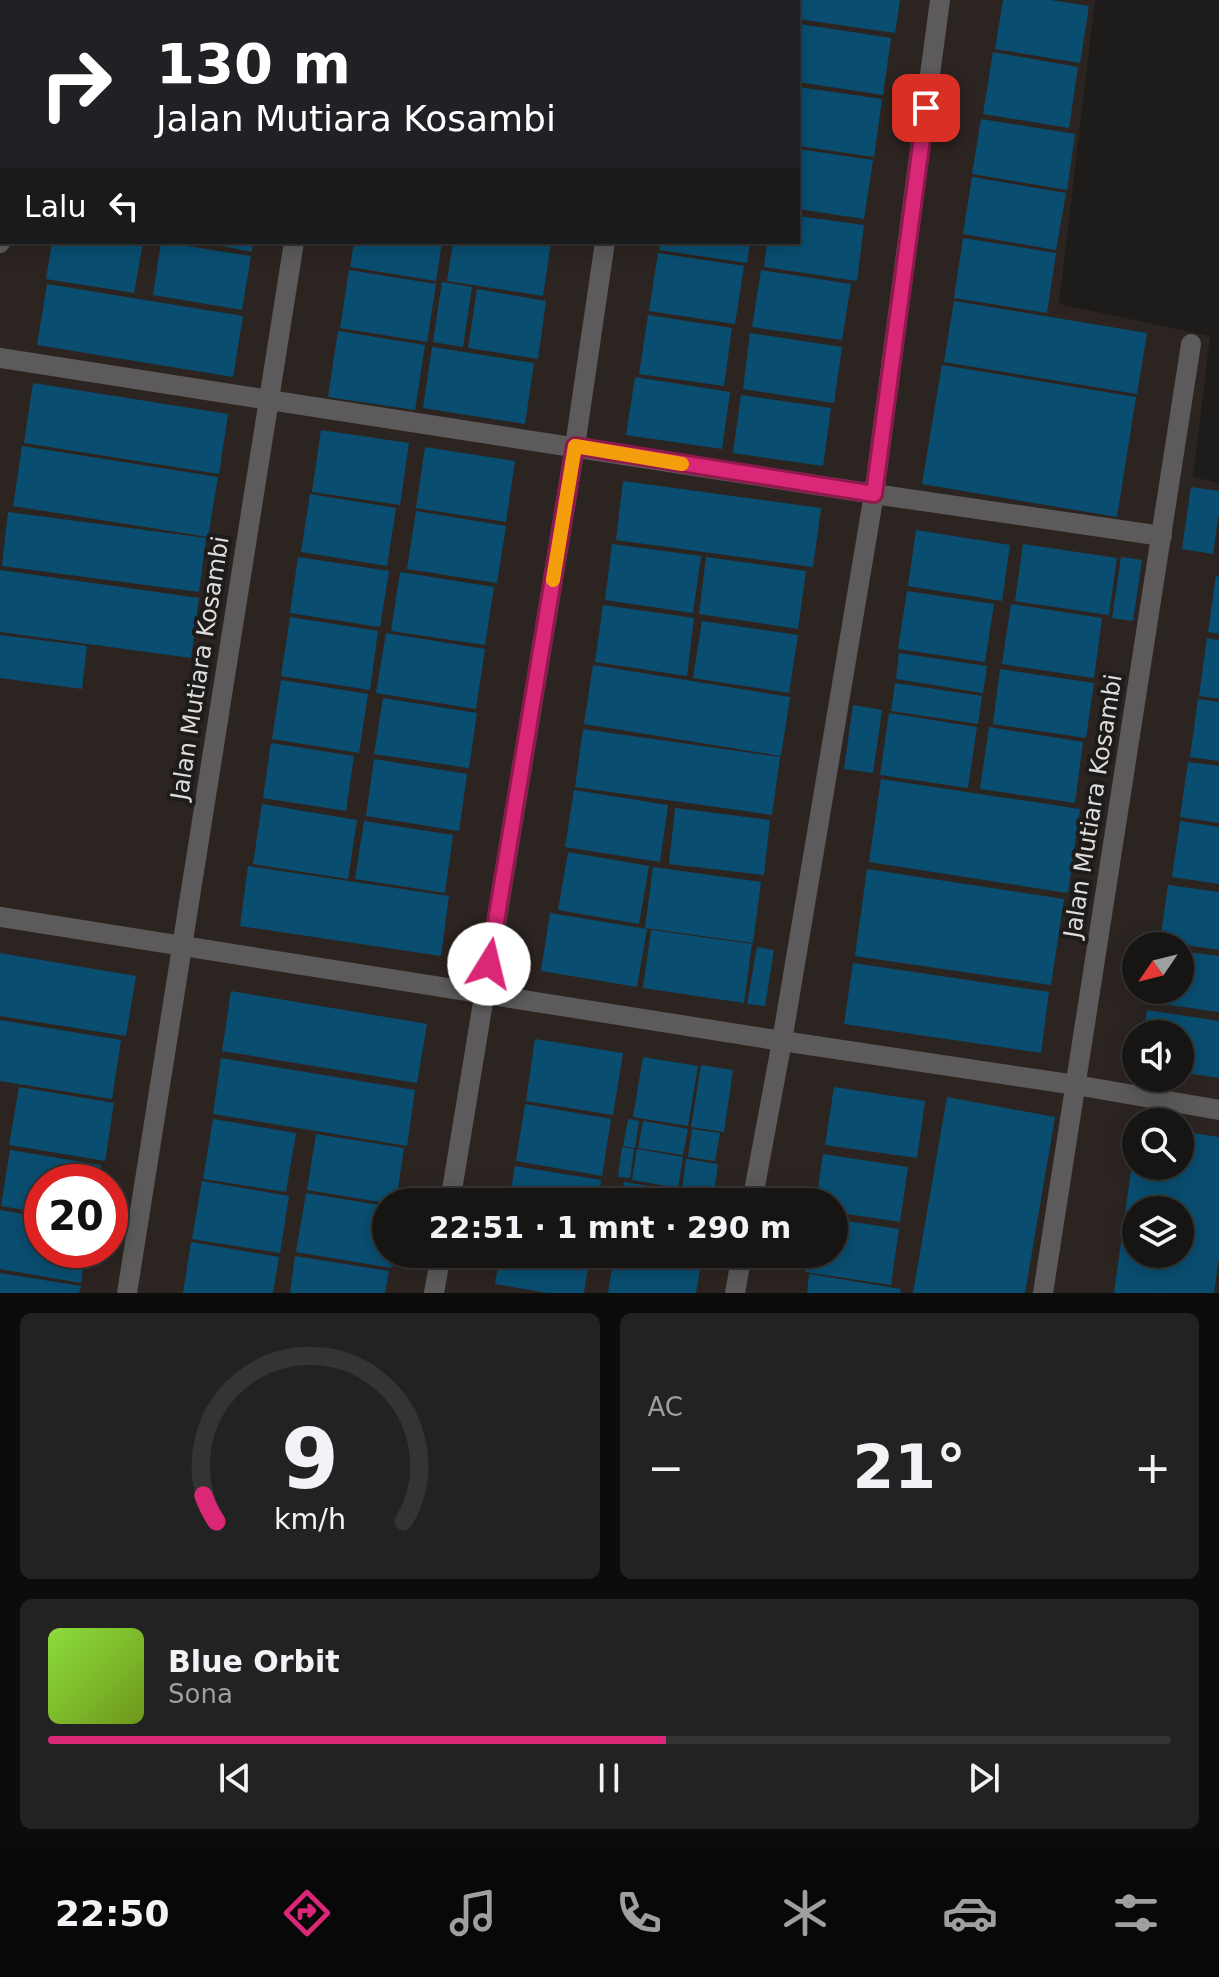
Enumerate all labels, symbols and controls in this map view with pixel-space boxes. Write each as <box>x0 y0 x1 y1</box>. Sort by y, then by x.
text: 130 m <box>156 31 351 96</box>
icon: right <box>24 32 128 136</box>
pin <box>892 74 960 142</box>
icon: arrive <box>904 86 948 130</box>
text: Jalan Mutiara Kosambi <box>156 98 556 139</box>
icon: left <box>102 184 146 228</box>
text: Lalu <box>24 189 86 224</box>
street label: Jalan Mutiara Kosambi <box>165 534 235 804</box>
street label: Jalan Mutiara Kosambi <box>1058 672 1128 942</box>
position arrow <box>447 922 531 1006</box>
north arrow <box>1122 932 1194 1004</box>
map controls <box>1122 932 1194 1268</box>
button: sound <box>1122 1020 1194 1092</box>
button: search <box>1122 1108 1194 1180</box>
speed limit sign: 20 <box>24 1164 128 1268</box>
button: layers <box>1122 1196 1194 1268</box>
text: 22:51 · 1 mnt · 290 m <box>429 1210 791 1245</box>
text: AC <box>648 1392 683 1422</box>
text: 9 <box>281 1411 339 1508</box>
text: 21° <box>853 1432 966 1502</box>
text: − <box>648 1442 684 1493</box>
text: + <box>1134 1442 1171 1493</box>
text: km/h <box>274 1502 346 1536</box>
text: Blue Orbit <box>168 1644 340 1679</box>
text: Sona <box>168 1679 233 1709</box>
icon: previous <box>213 1756 257 1800</box>
icon: pause <box>587 1756 631 1800</box>
icon: next <box>962 1756 1006 1800</box>
icon: directions <box>279 1885 335 1941</box>
icon: music <box>445 1885 501 1941</box>
icon: phone <box>611 1885 667 1941</box>
icon: climate <box>777 1885 833 1941</box>
icon: car <box>942 1885 998 1941</box>
icon: filters <box>1108 1885 1164 1941</box>
text: 22:50 <box>55 1893 169 1934</box>

